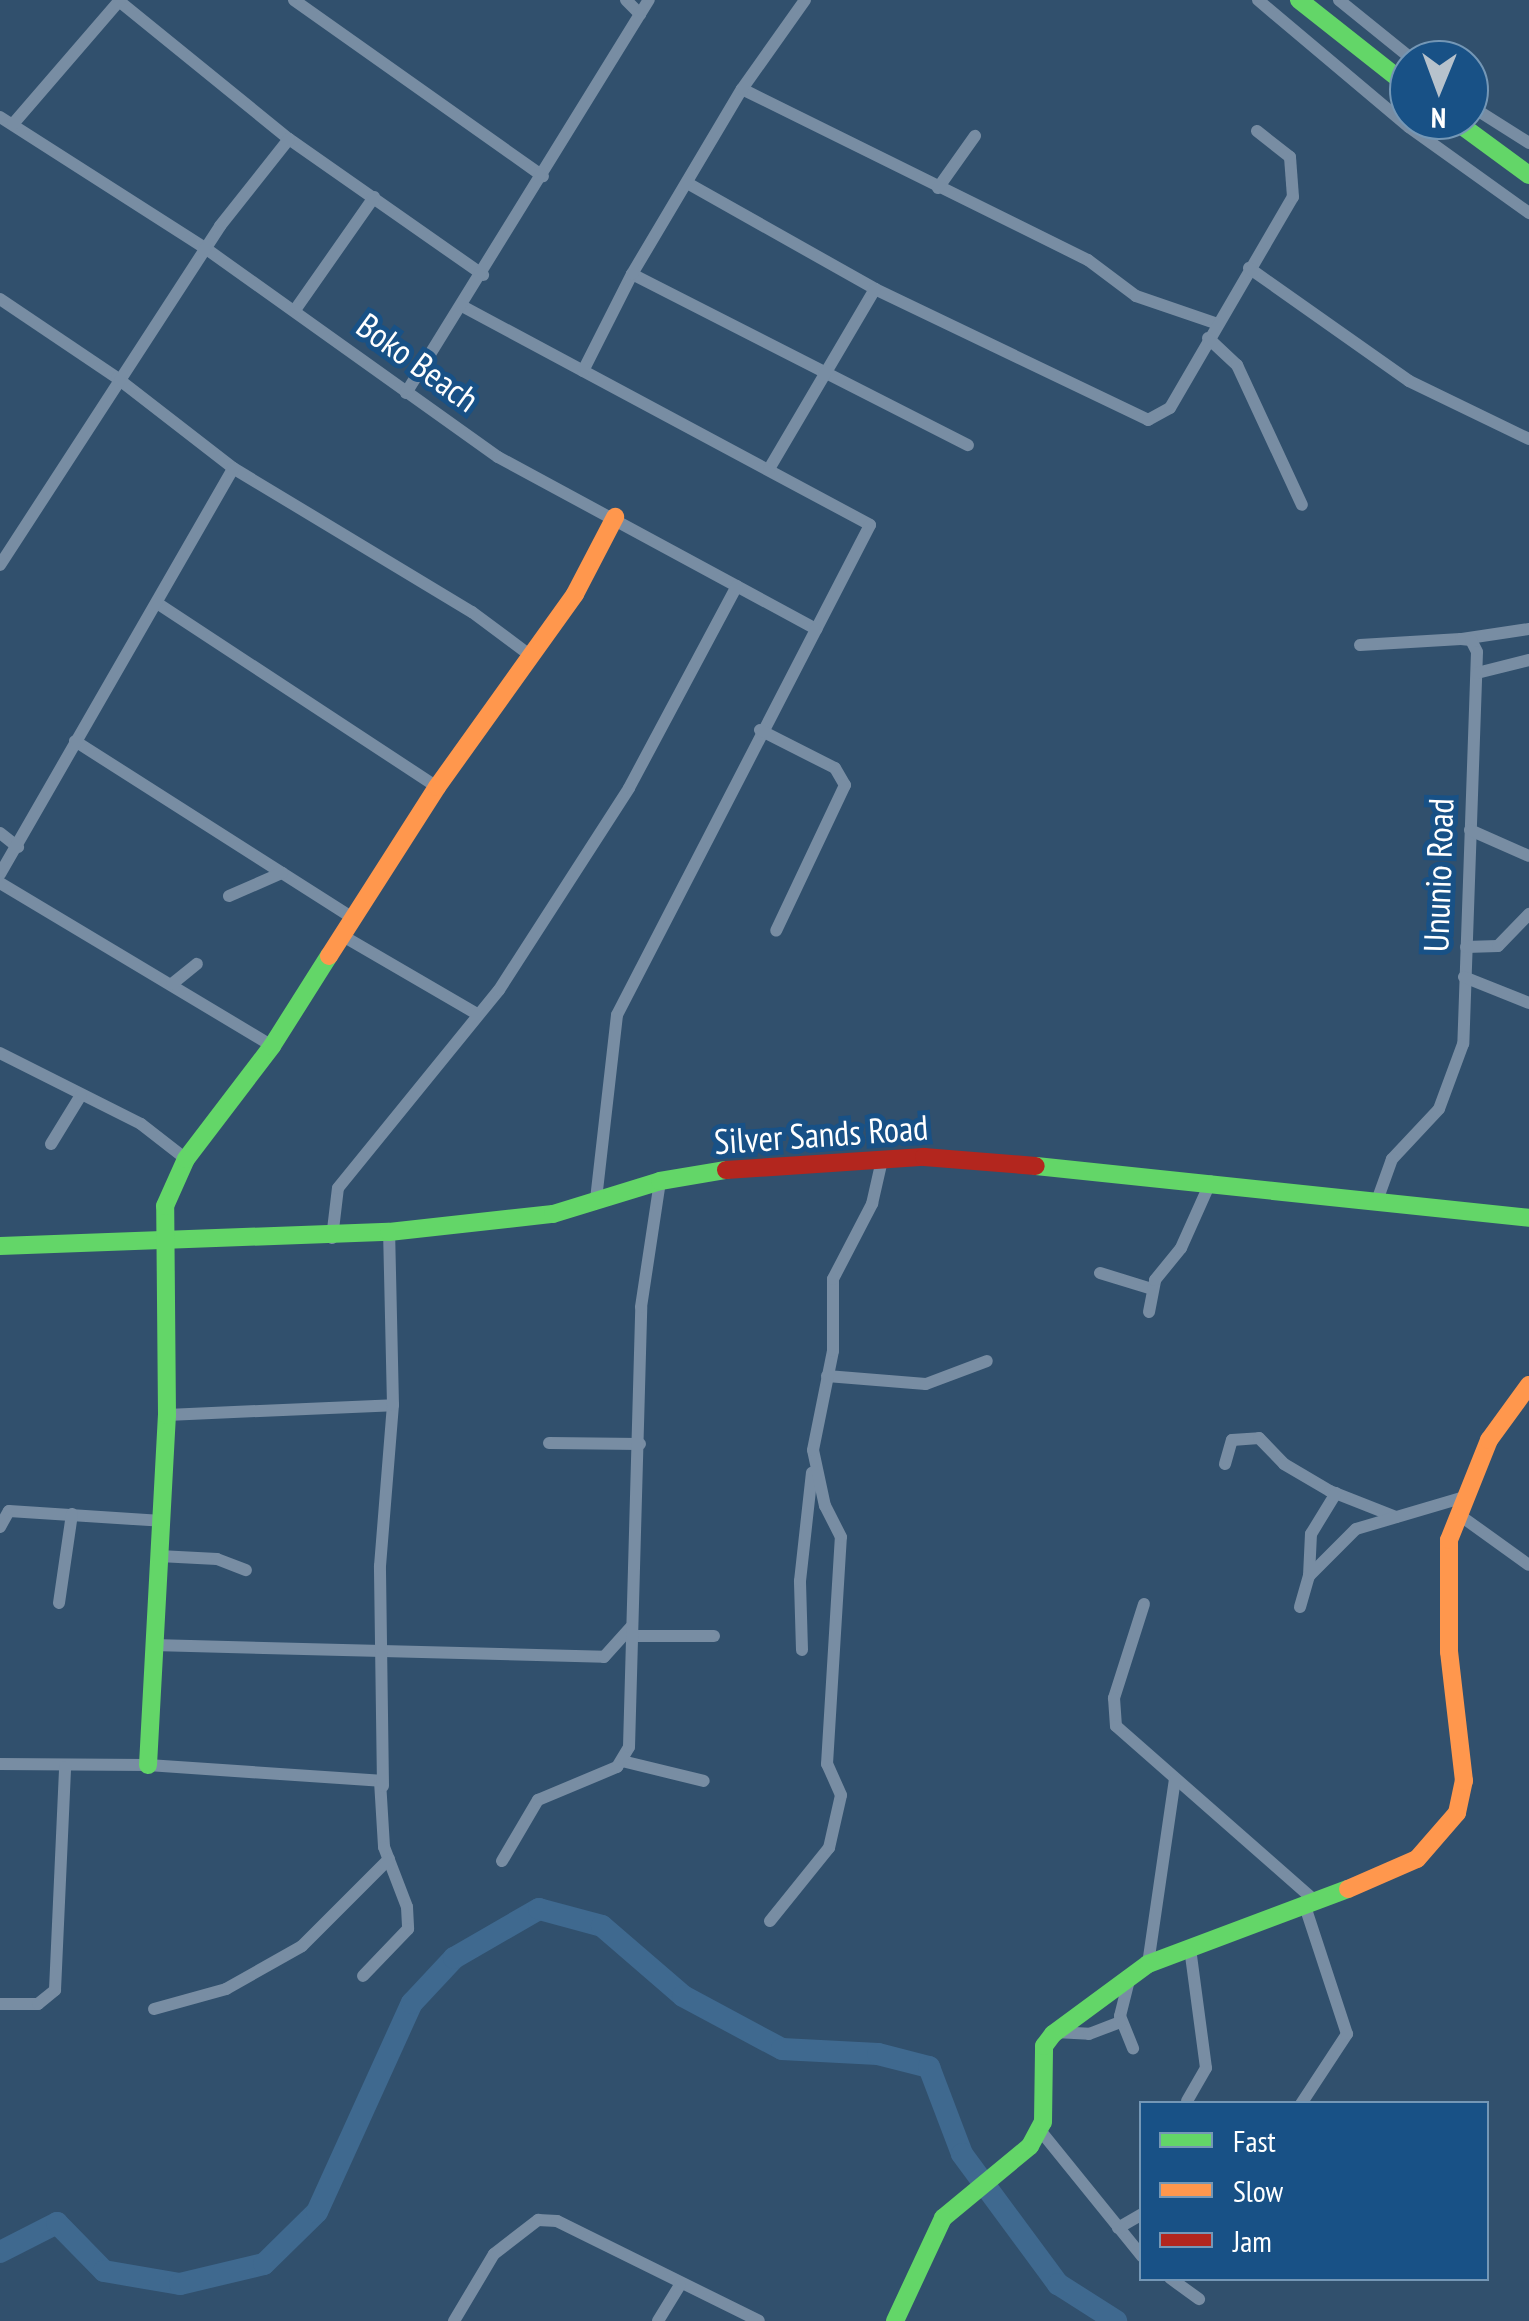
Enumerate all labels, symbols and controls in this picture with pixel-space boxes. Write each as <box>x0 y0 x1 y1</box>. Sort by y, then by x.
north arrow <box>1389 40 1489 140</box>
text: N <box>1431 100 1446 137</box>
street label: Boko Beach <box>349 304 487 420</box>
street label: Ununio Road <box>1414 797 1462 953</box>
street label: Silver Sands Road <box>713 1106 929 1162</box>
legend <box>1139 2101 1489 2281</box>
text: Fast <box>1233 2121 1276 2160</box>
text: Slow <box>1233 2171 1283 2210</box>
text: Jam <box>1233 2221 1272 2260</box>

